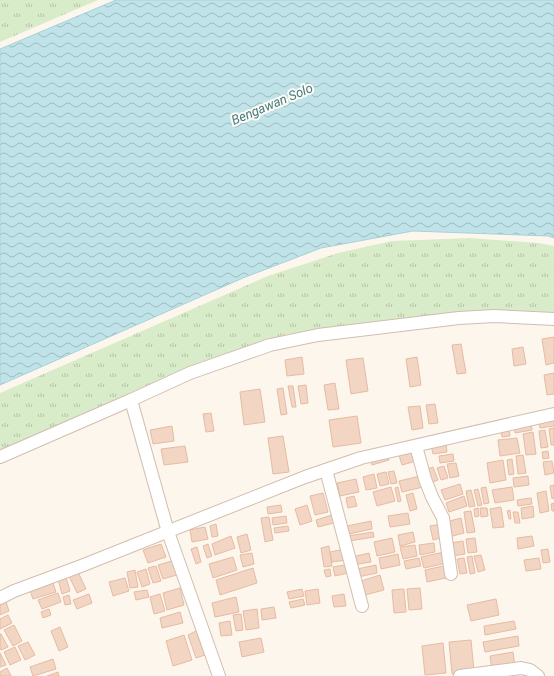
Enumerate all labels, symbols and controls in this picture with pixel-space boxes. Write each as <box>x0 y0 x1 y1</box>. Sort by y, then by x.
water label: Bengawan Solo <box>229 80 315 128</box>

